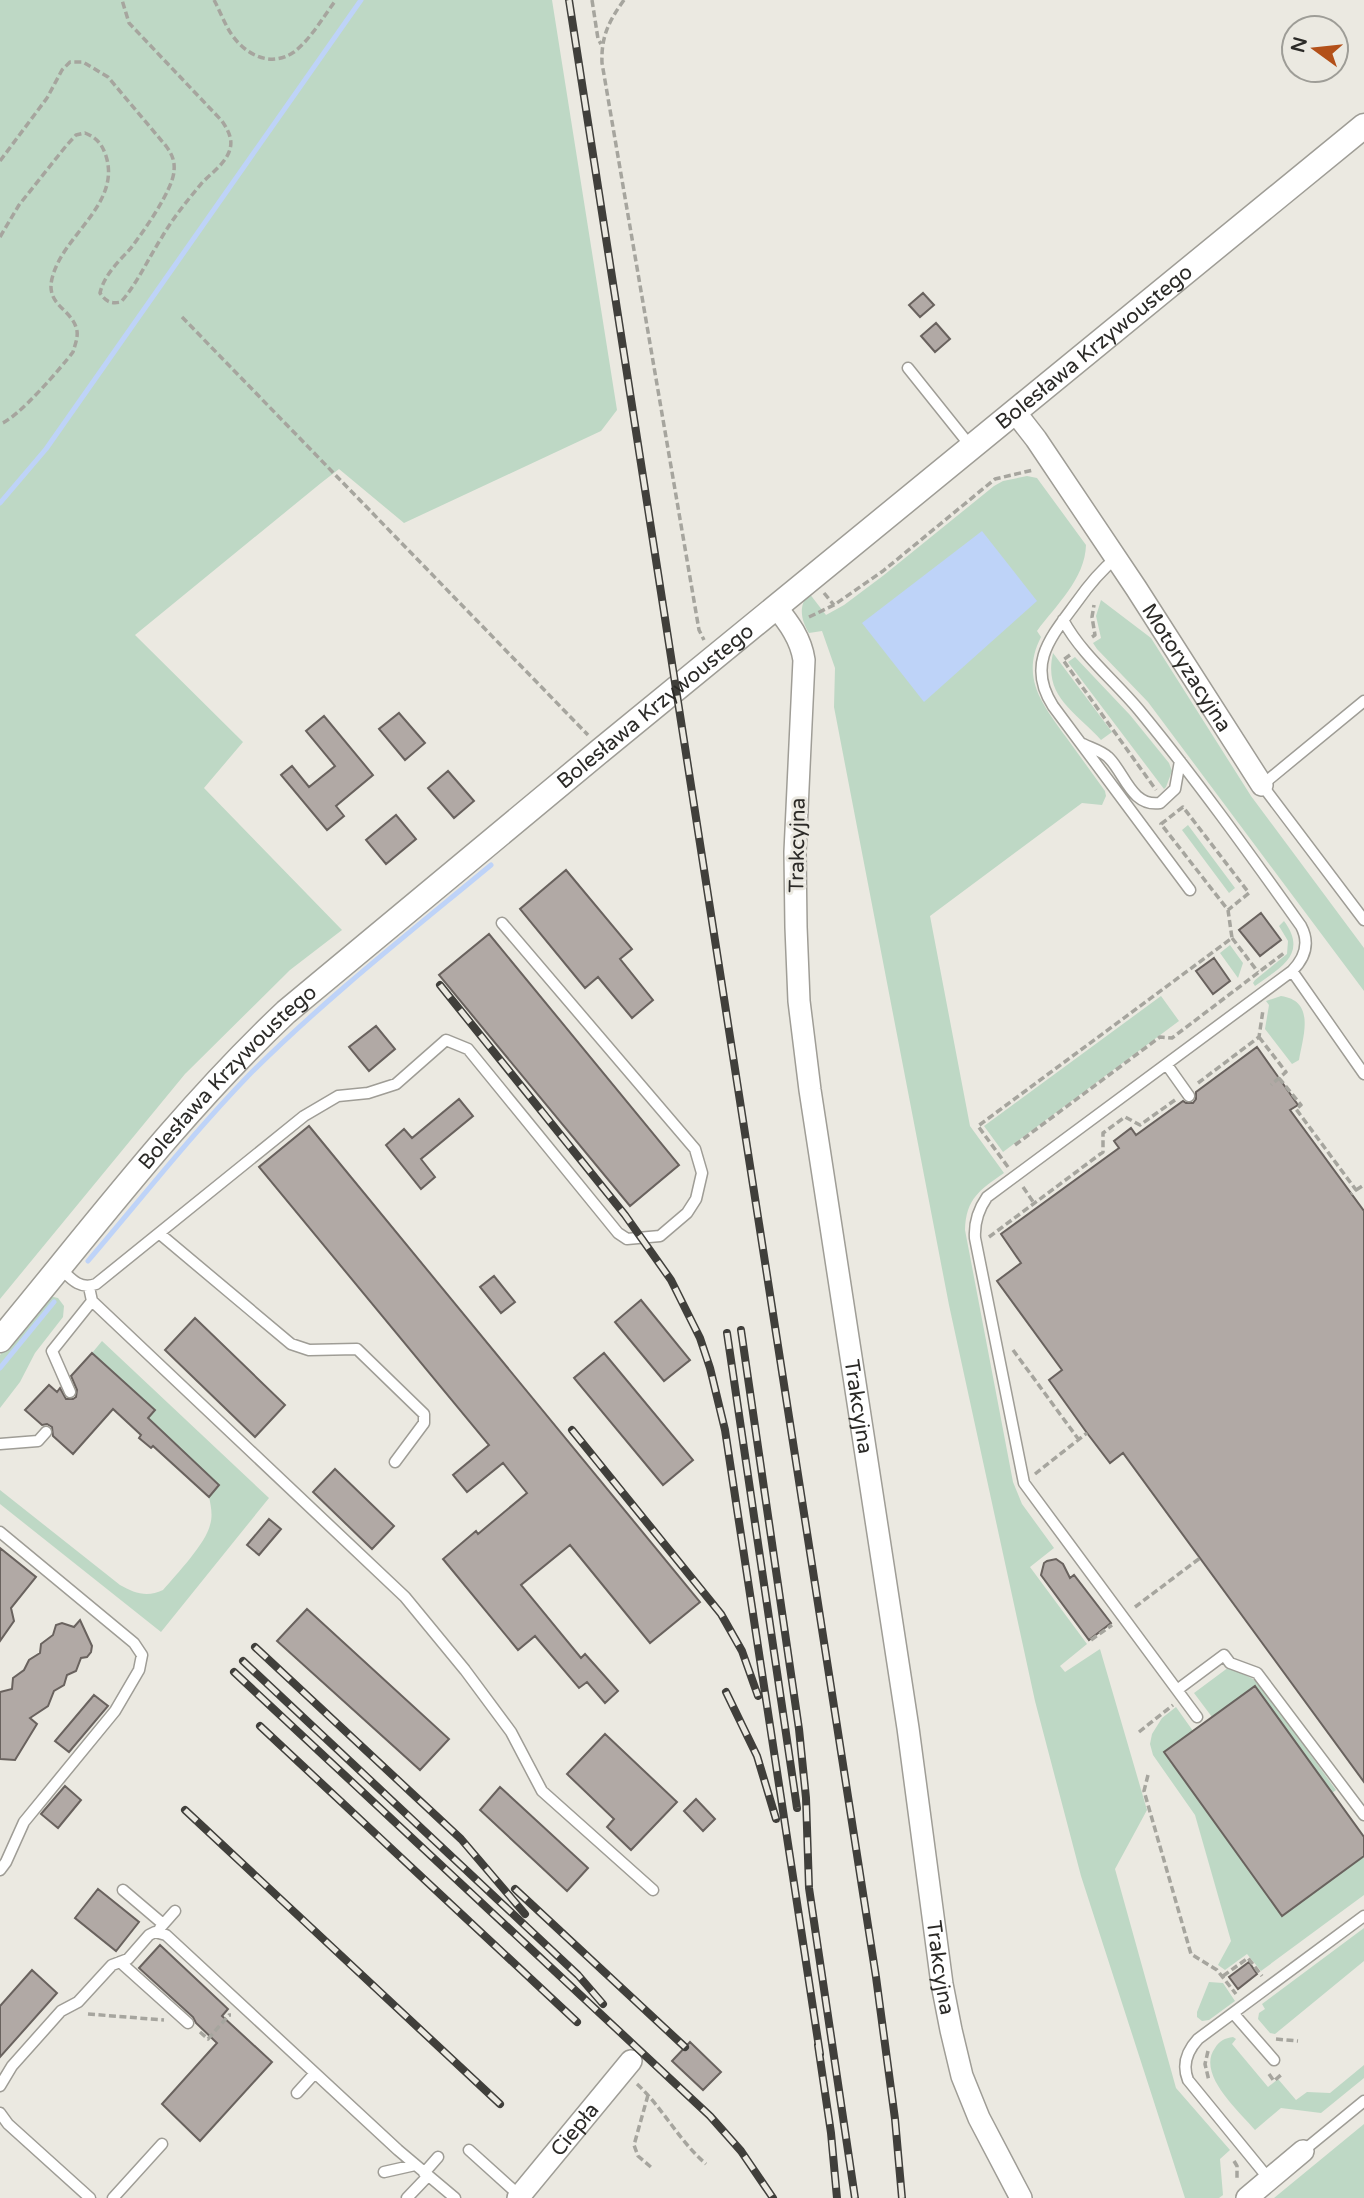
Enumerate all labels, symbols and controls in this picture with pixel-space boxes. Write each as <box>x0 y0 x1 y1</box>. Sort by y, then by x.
north arrow <box>1280 14 1350 84</box>
text: N <box>1287 35 1312 55</box>
street label: Bolesława Krzywoustego <box>991 259 1198 435</box>
street label: Motoryzacyjna <box>1136 599 1237 737</box>
street label: Bolesława Krzywoustego <box>552 618 759 794</box>
street label: Trakcyjna <box>784 797 811 893</box>
street label: Bolesława Krzywoustego <box>133 980 322 1175</box>
street label: Trakcyjna <box>839 1358 878 1456</box>
street label: Trakcyjna <box>921 1919 960 2017</box>
street label: Ciepła <box>546 2098 604 2162</box>

